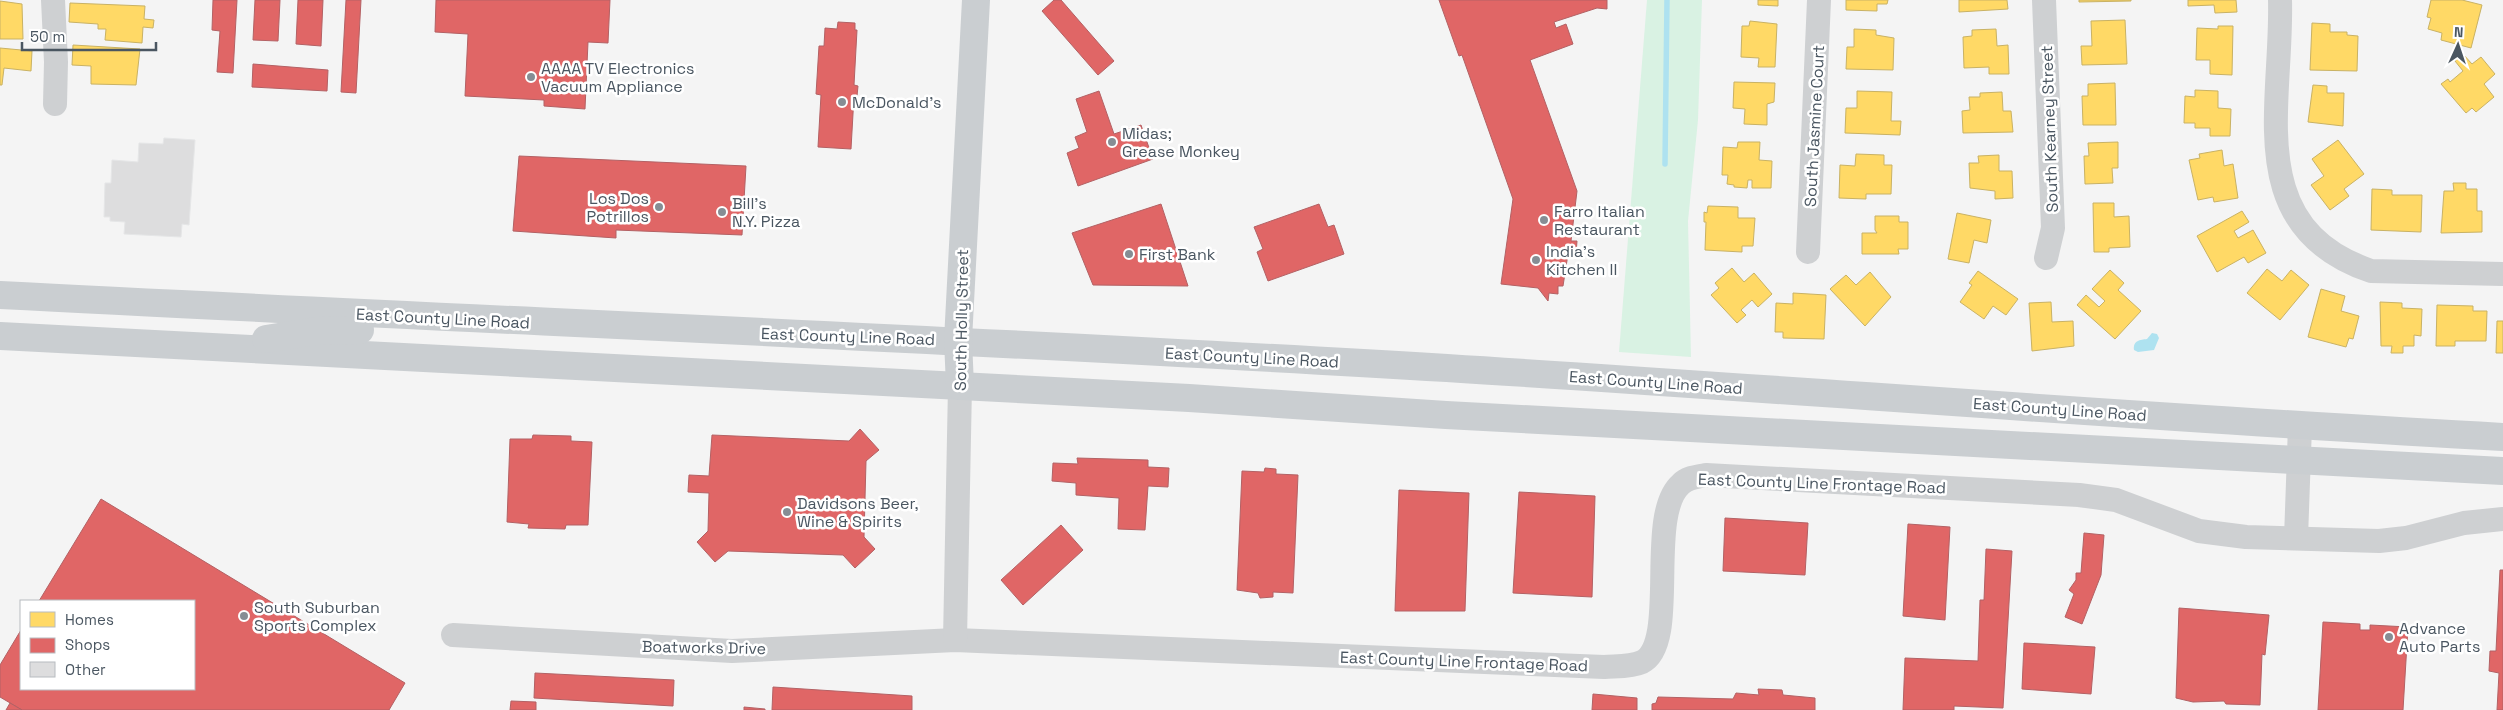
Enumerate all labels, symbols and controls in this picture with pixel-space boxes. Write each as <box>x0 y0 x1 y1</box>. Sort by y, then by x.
scale bar <box>22 20 156 52</box>
north arrow <box>2433 20 2483 70</box>
text: N <box>2454 23 2464 41</box>
text: 50 m <box>30 27 65 46</box>
street label: South Jasmine Court <box>1800 45 1829 207</box>
street label: South Kearney Street <box>2036 45 2063 213</box>
place label: AAAA TV Electronics Vacuum Appliance <box>541 58 694 97</box>
marker: AAAA TV Electronics Vacuum Appliance <box>525 71 537 83</box>
place label: McDonald's <box>852 92 942 113</box>
marker: McDonald's <box>836 96 848 108</box>
place label: Midas; Grease Monkey <box>1122 123 1240 162</box>
marker: Midas; Grease Monkey <box>1106 136 1118 148</box>
place label: Los Dos Potrillos <box>587 188 649 227</box>
place label: Bill's N.Y. Pizza <box>732 193 800 232</box>
marker: Los Dos Potrillos <box>653 201 665 213</box>
place label: Farro Italian Restaurant <box>1554 201 1645 240</box>
marker: Bill's N.Y. Pizza <box>716 206 728 218</box>
marker: Farro Italian Restaurant <box>1538 214 1550 226</box>
place label: India's Kitchen II <box>1546 241 1617 280</box>
place label: First Bank <box>1139 244 1216 265</box>
marker: First Bank <box>1123 248 1135 260</box>
street label: South Holly Street <box>950 249 973 391</box>
marker: India's Kitchen II <box>1530 254 1542 266</box>
street label: East County Line Road <box>356 303 530 334</box>
street label: East County Line Road <box>761 323 935 350</box>
street label: East County Line Road <box>1165 342 1339 373</box>
street label: East County Line Road <box>1568 366 1743 399</box>
street label: East County Line Road <box>1972 393 2147 426</box>
street label: East County Line Frontage Road <box>1698 469 1946 498</box>
place label: Davidsons Beer, Wine & Spirits <box>797 493 918 532</box>
marker: Davidsons Beer, Wine & Spirits <box>781 506 793 518</box>
place label: South Suburban Sports Complex <box>254 597 380 636</box>
legend <box>20 600 195 690</box>
text: Homes <box>65 610 114 629</box>
marker: South Suburban Sports Complex <box>238 610 250 622</box>
place label: Advance Auto Parts <box>2399 618 2480 657</box>
marker: Advance Auto Parts <box>2383 631 2395 643</box>
text: Shops <box>65 635 110 654</box>
street label: Boatworks Drive <box>642 636 766 659</box>
street label: East County Line Frontage Road <box>1340 647 1588 676</box>
text: Other <box>65 660 106 679</box>

